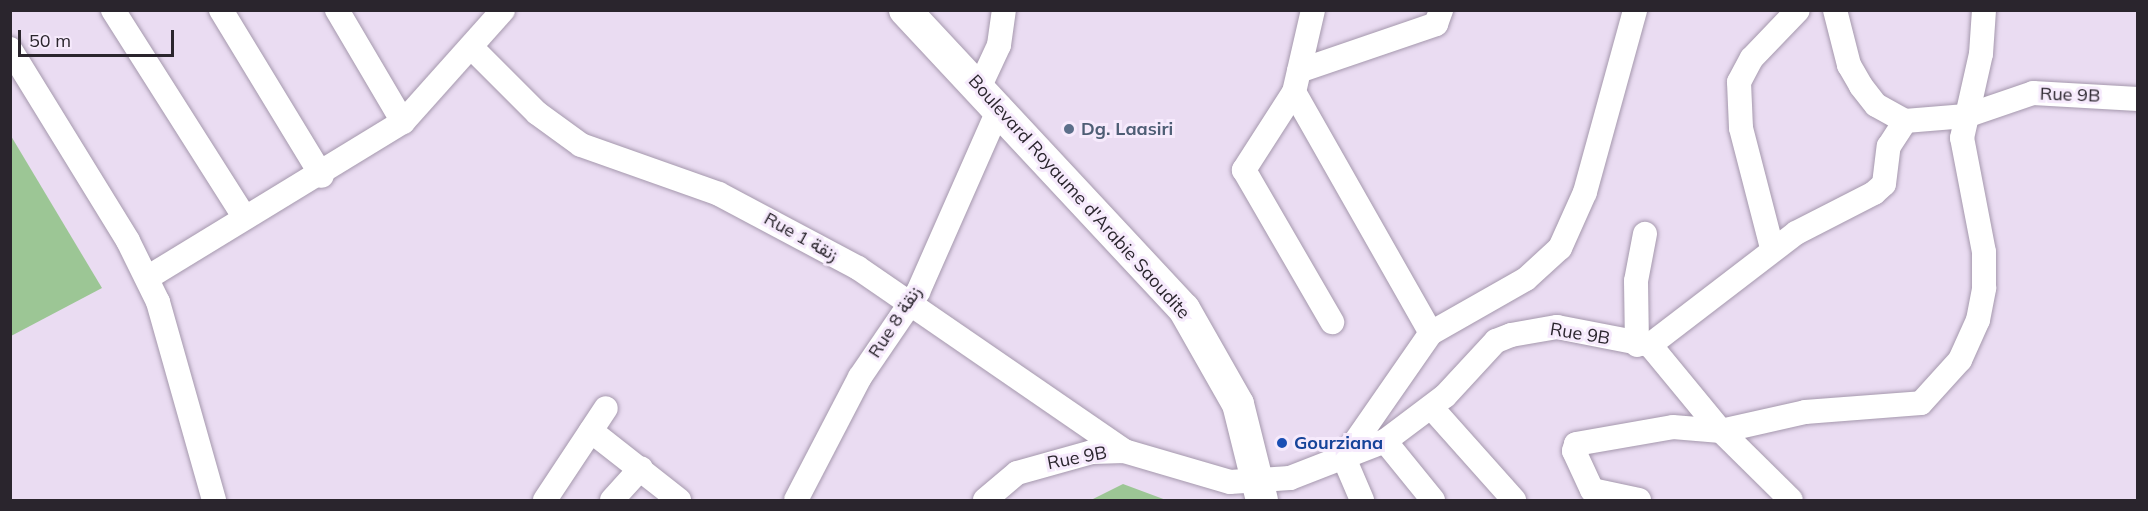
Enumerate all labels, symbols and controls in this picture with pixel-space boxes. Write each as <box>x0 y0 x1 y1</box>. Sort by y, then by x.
scale bar <box>21 18 177 56</box>
text: 50 m <box>29 29 71 52</box>
street label: Boulevard Royaume d'Arabie Saoudite <box>964 71 1194 323</box>
street label: Rue 9B <box>2039 83 2101 107</box>
place label: Dg. Laasiri <box>1081 118 1173 140</box>
marker: Dg. Laasiri <box>1062 122 1076 136</box>
street label: Rue 1 زنقة <box>760 208 842 266</box>
street label: Rue 8 زنقة <box>864 282 926 362</box>
street label: Rue 9B <box>1548 319 1612 349</box>
place label: Gourziana <box>1294 432 1383 454</box>
marker: Gourziana <box>1275 436 1289 450</box>
street label: Rue 9B <box>1045 442 1109 474</box>

